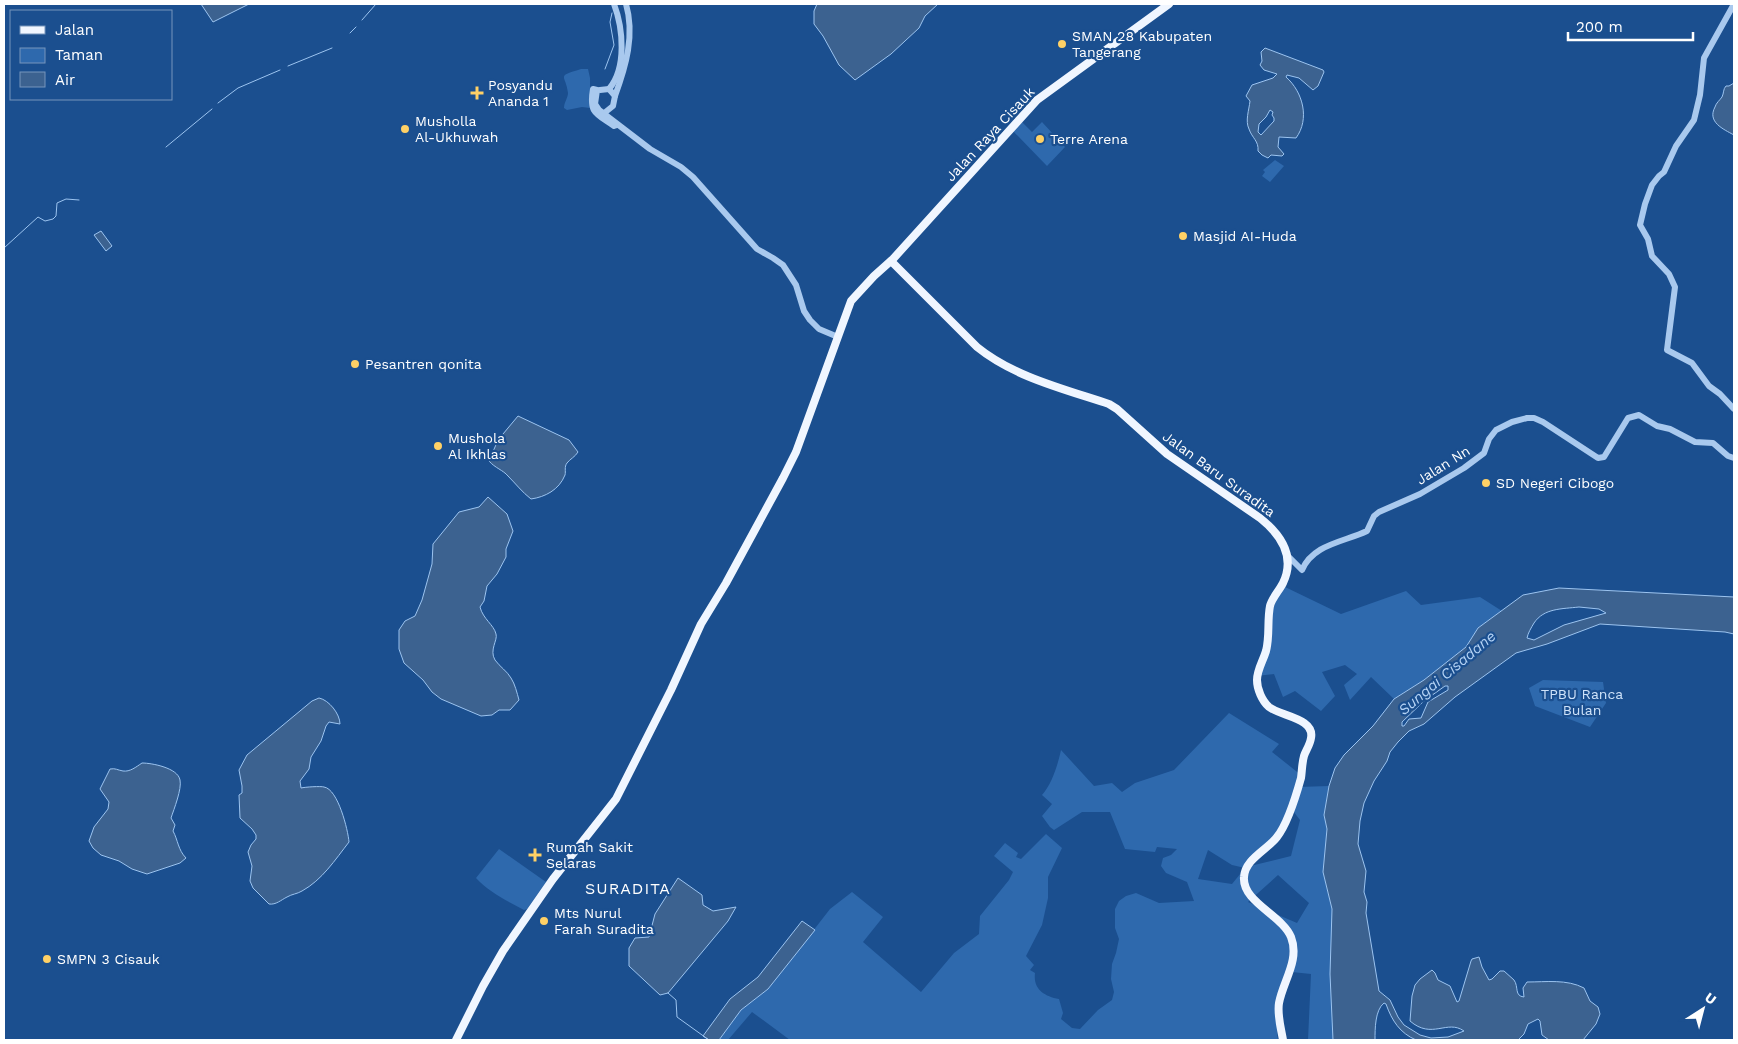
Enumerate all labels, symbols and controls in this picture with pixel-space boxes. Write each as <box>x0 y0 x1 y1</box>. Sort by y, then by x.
legend <box>10 10 172 100</box>
scale bar <box>1568 10 1693 42</box>
text: 200 m <box>1576 18 1623 36</box>
text: Jalan <box>55 21 94 39</box>
place label: SMAN 28 Kabupaten Tangerang <box>1072 28 1212 60</box>
marker: SMAN 28 Kabupaten Tangerang <box>1056 38 1068 50</box>
text: Taman <box>55 46 103 64</box>
text: Air <box>55 71 75 89</box>
place label: Posyandu Ananda 1 <box>488 77 553 109</box>
street label: Jalan Raya Cisauk <box>942 84 1038 184</box>
marker: Posyandu Ananda 1 <box>470 86 484 100</box>
place label: Musholla Al-Ukhuwah <box>415 113 498 145</box>
marker: Musholla Al-Ukhuwah <box>399 123 411 135</box>
place label: Terre Arena <box>1050 131 1128 147</box>
marker: Terre Arena <box>1034 133 1046 145</box>
place label: Masjid AI-Huda <box>1193 228 1297 244</box>
marker: Masjid AI-Huda <box>1177 230 1189 242</box>
place label: Pesantren qonita <box>365 356 482 372</box>
marker: Pesantren qonita <box>349 358 361 370</box>
street label: Jalan Baru Suradita <box>1160 428 1278 520</box>
place label: Mushola Al Ikhlas <box>448 430 506 462</box>
marker: Mushola Al Ikhlas <box>432 440 444 452</box>
street label: Jalan Nn <box>1413 442 1473 488</box>
place label: SD Negeri Cibogo <box>1496 475 1614 491</box>
marker: SD Negeri Cibogo <box>1480 477 1492 489</box>
water label: Sungai Cisadane <box>1395 627 1499 719</box>
park label: TPBU Ranca Bulan <box>1541 686 1623 718</box>
place label: Rumah Sakit Selaras <box>546 839 633 871</box>
marker: Rumah Sakit Selaras <box>528 848 542 862</box>
district label: SURADITA <box>585 879 671 898</box>
place label: Mts Nurul Farah Suradita <box>554 905 654 937</box>
marker: Mts Nurul Farah Suradita <box>538 915 550 927</box>
place label: SMPN 3 Cisauk <box>57 951 160 967</box>
marker: SMPN 3 Cisauk <box>41 953 53 965</box>
north arrow <box>1678 984 1728 1034</box>
text: U <box>1702 989 1719 1008</box>

